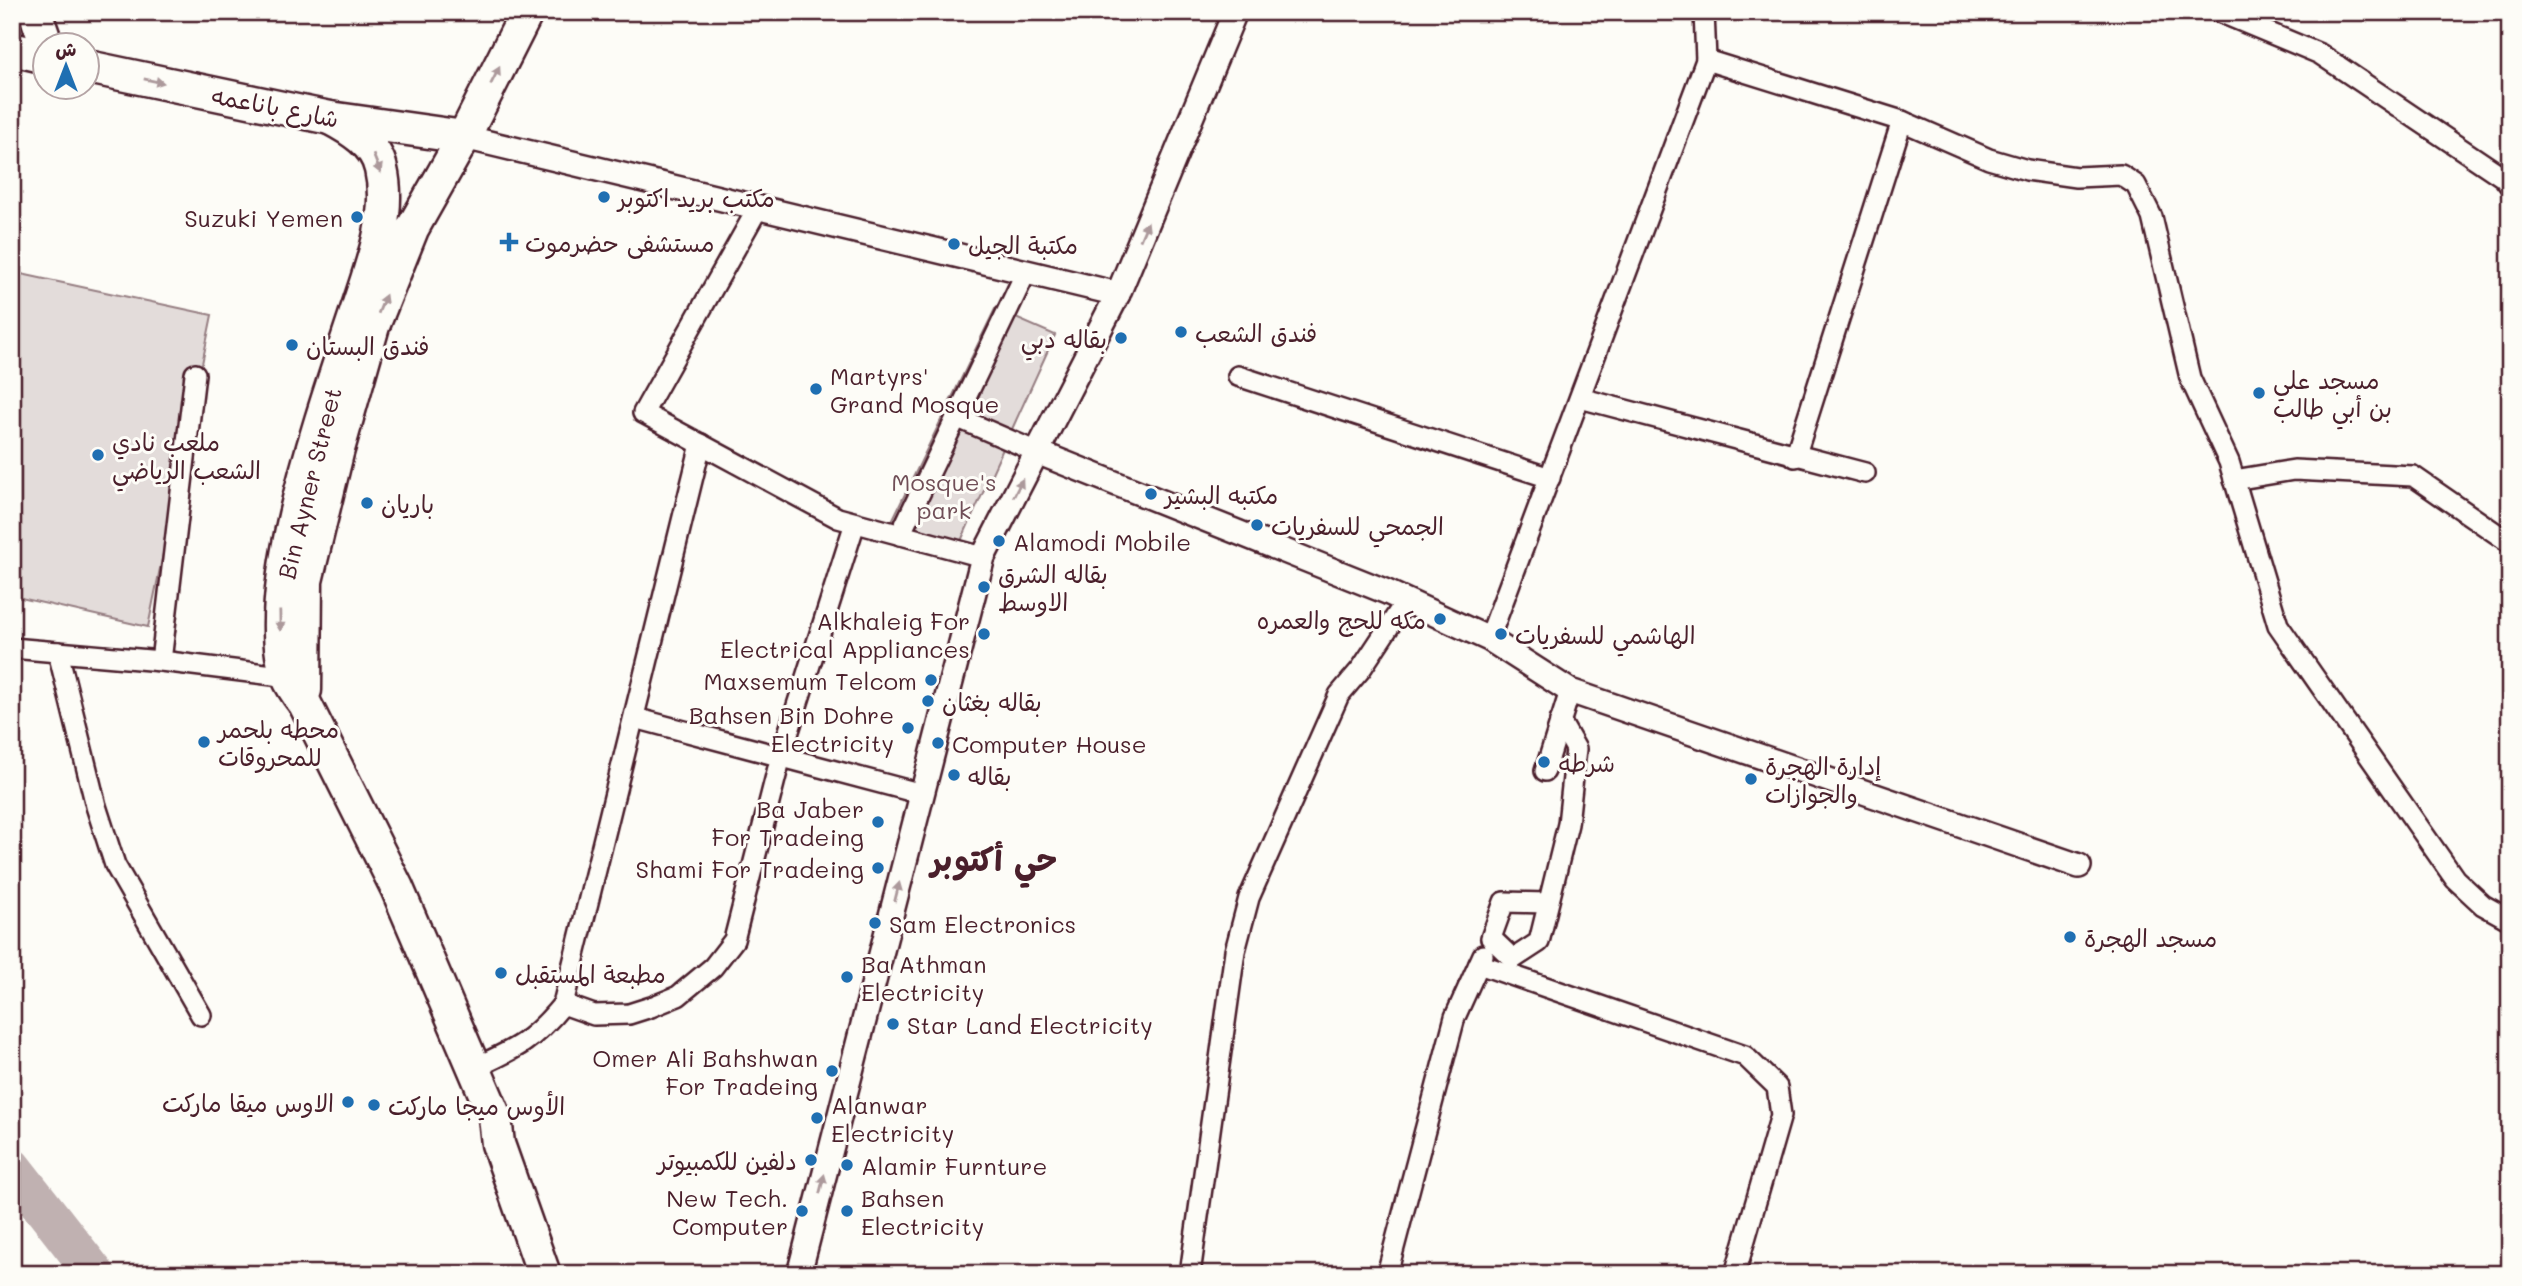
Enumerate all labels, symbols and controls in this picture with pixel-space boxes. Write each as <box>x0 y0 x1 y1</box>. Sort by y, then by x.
north arrow <box>32 32 102 102</box>
text: ش <box>56 36 77 61</box>
one-way arrow <box>488 66 500 86</box>
one-way arrow <box>143 75 165 86</box>
street label: شارع باناعمه <box>208 78 342 137</box>
one-way arrow <box>372 154 383 175</box>
place label: مكتب بريد اكتوبر <box>616 182 775 214</box>
marker: مكتب بريد اكتوبر <box>596 189 612 205</box>
place label: Suzuki Yemen <box>184 202 343 233</box>
marker: Suzuki Yemen <box>349 209 365 225</box>
one-way arrow <box>1138 220 1149 241</box>
place label: مستشفى حضرموت <box>525 227 714 259</box>
place label: مكتبة الجيل <box>968 229 1078 260</box>
marker: مستشفى حضرموت <box>499 232 519 252</box>
marker: مكتبة الجيل <box>946 236 962 252</box>
one-way arrow <box>377 293 388 314</box>
place label: فندق الشعب <box>1195 317 1317 348</box>
place label: بقاله دبي <box>1021 323 1107 361</box>
marker: فندق الشعب <box>1173 324 1189 340</box>
place label: فندق البستان <box>306 330 429 361</box>
marker: بقاله دبي <box>1113 330 1129 346</box>
marker: فندق البستان <box>284 337 300 353</box>
place label: Martyrs' Grand Mosque <box>830 360 999 419</box>
place label: مسجد علي بن أبي طالب <box>2273 364 2392 430</box>
marker: Martyrs' Grand Mosque <box>808 381 824 397</box>
street label: Bin Ayner Street <box>270 384 348 582</box>
marker: مسجد علي بن أبي طالب <box>2251 385 2267 401</box>
place label: ملعب نادي الشعب الرياضي <box>112 426 261 492</box>
marker: ملعب نادي الشعب الرياضي <box>90 447 106 463</box>
park label: Mosque's park <box>891 466 997 525</box>
one-way arrow <box>1012 478 1024 498</box>
place label: مكتبه البشير <box>1163 479 1278 510</box>
marker: مكتبه البشير <box>1143 486 1159 502</box>
place label: باريان <box>381 488 434 519</box>
marker: باريان <box>359 495 375 511</box>
place label: الجمحي للسفريات <box>1271 510 1444 548</box>
marker: الجمحي للسفريات <box>1249 517 1265 533</box>
place label: Alamodi Mobile <box>1013 526 1191 557</box>
marker: Alamodi Mobile <box>991 533 1007 549</box>
place label: بقاله الشرق الاوسط <box>998 558 1108 617</box>
marker: بقاله الشرق الاوسط <box>976 579 992 595</box>
place label: مكه للحج والعمره <box>1257 604 1426 637</box>
place label: Alkhaleig For Electrical Appliances <box>720 605 970 664</box>
one-way arrow <box>275 611 286 633</box>
marker: مكه للحج والعمره <box>1432 611 1448 627</box>
place label: الهاشمي للسفريات <box>1515 619 1695 657</box>
marker: Alkhaleig For Electrical Appliances <box>976 626 992 642</box>
marker: الهاشمي للسفريات <box>1493 626 1509 642</box>
place label: Maxsemum Telcom <box>703 665 917 696</box>
marker: Maxsemum Telcom <box>923 672 939 688</box>
place label: بقاله بغثان <box>942 686 1042 717</box>
marker: بقاله بغثان <box>920 693 936 709</box>
place label: Bahsen Bin Dohre Electricity <box>689 699 894 758</box>
place label: محطه بلحمر للمحروقات <box>216 713 339 773</box>
marker: Bahsen Bin Dohre Electricity <box>900 720 916 736</box>
place label: Computer House <box>952 728 1147 759</box>
marker: محطه بلحمر للمحروقات <box>196 734 212 750</box>
marker: Computer House <box>930 735 946 751</box>
place label: شرطه <box>1558 747 1615 778</box>
place label: إدارة الهجرة والجوازات <box>1765 750 1881 810</box>
marker: شرطه <box>1536 754 1552 770</box>
place label: بقاله <box>968 760 1011 791</box>
marker: بقاله <box>946 767 962 783</box>
marker: إدارة الهجرة والجوازات <box>1743 771 1759 787</box>
place label: Ba Jaber For Tradeing <box>712 793 864 852</box>
marker: Ba Jaber For Tradeing <box>870 814 886 830</box>
district label: حي أكتوبر <box>928 837 1057 889</box>
place label: Shami For Tradeing <box>635 853 864 884</box>
marker: Shami For Tradeing <box>870 860 886 876</box>
one-way arrow <box>892 881 903 903</box>
place label: Sam Electronics <box>889 908 1076 939</box>
marker: Sam Electronics <box>867 915 883 931</box>
place label: مسجد الهجرة <box>2084 922 2217 953</box>
marker: مسجد الهجرة <box>2062 929 2078 945</box>
place label: Ba Athman Electricity <box>861 948 987 1007</box>
place label: مطبعة المستقبل <box>515 958 666 989</box>
marker: مطبعة المستقبل <box>493 965 509 981</box>
marker: Ba Athman Electricity <box>839 969 855 985</box>
place label: Star Land Electricity <box>907 1009 1153 1040</box>
marker: Star Land Electricity <box>885 1016 901 1032</box>
place label: Omer Ali Bahshwan For Tradeing <box>592 1042 818 1101</box>
marker: Omer Ali Bahshwan For Tradeing <box>824 1063 840 1079</box>
place label: الاوس ميقا ماركت <box>162 1087 334 1118</box>
place label: Alanwar Electricity <box>831 1089 954 1148</box>
place label: الأوس ميجا ماركت <box>388 1090 565 1122</box>
marker: الاوس ميقا ماركت <box>340 1094 356 1110</box>
marker: الأوس ميجا ماركت <box>366 1097 382 1113</box>
marker: Alanwar Electricity <box>809 1110 825 1126</box>
place label: دلفين للكمبيوتر <box>656 1145 797 1177</box>
place label: Alamir Furnture <box>861 1150 1047 1181</box>
marker: دلفين للكمبيوتر <box>803 1152 819 1168</box>
marker: Alamir Furnture <box>839 1157 855 1173</box>
one-way arrow <box>817 1173 828 1195</box>
place label: New Tech. Computer <box>666 1182 788 1241</box>
place label: Bahsen Electricity <box>861 1182 984 1241</box>
marker: New Tech. Computer <box>794 1203 810 1219</box>
marker: Bahsen Electricity <box>839 1203 855 1219</box>

